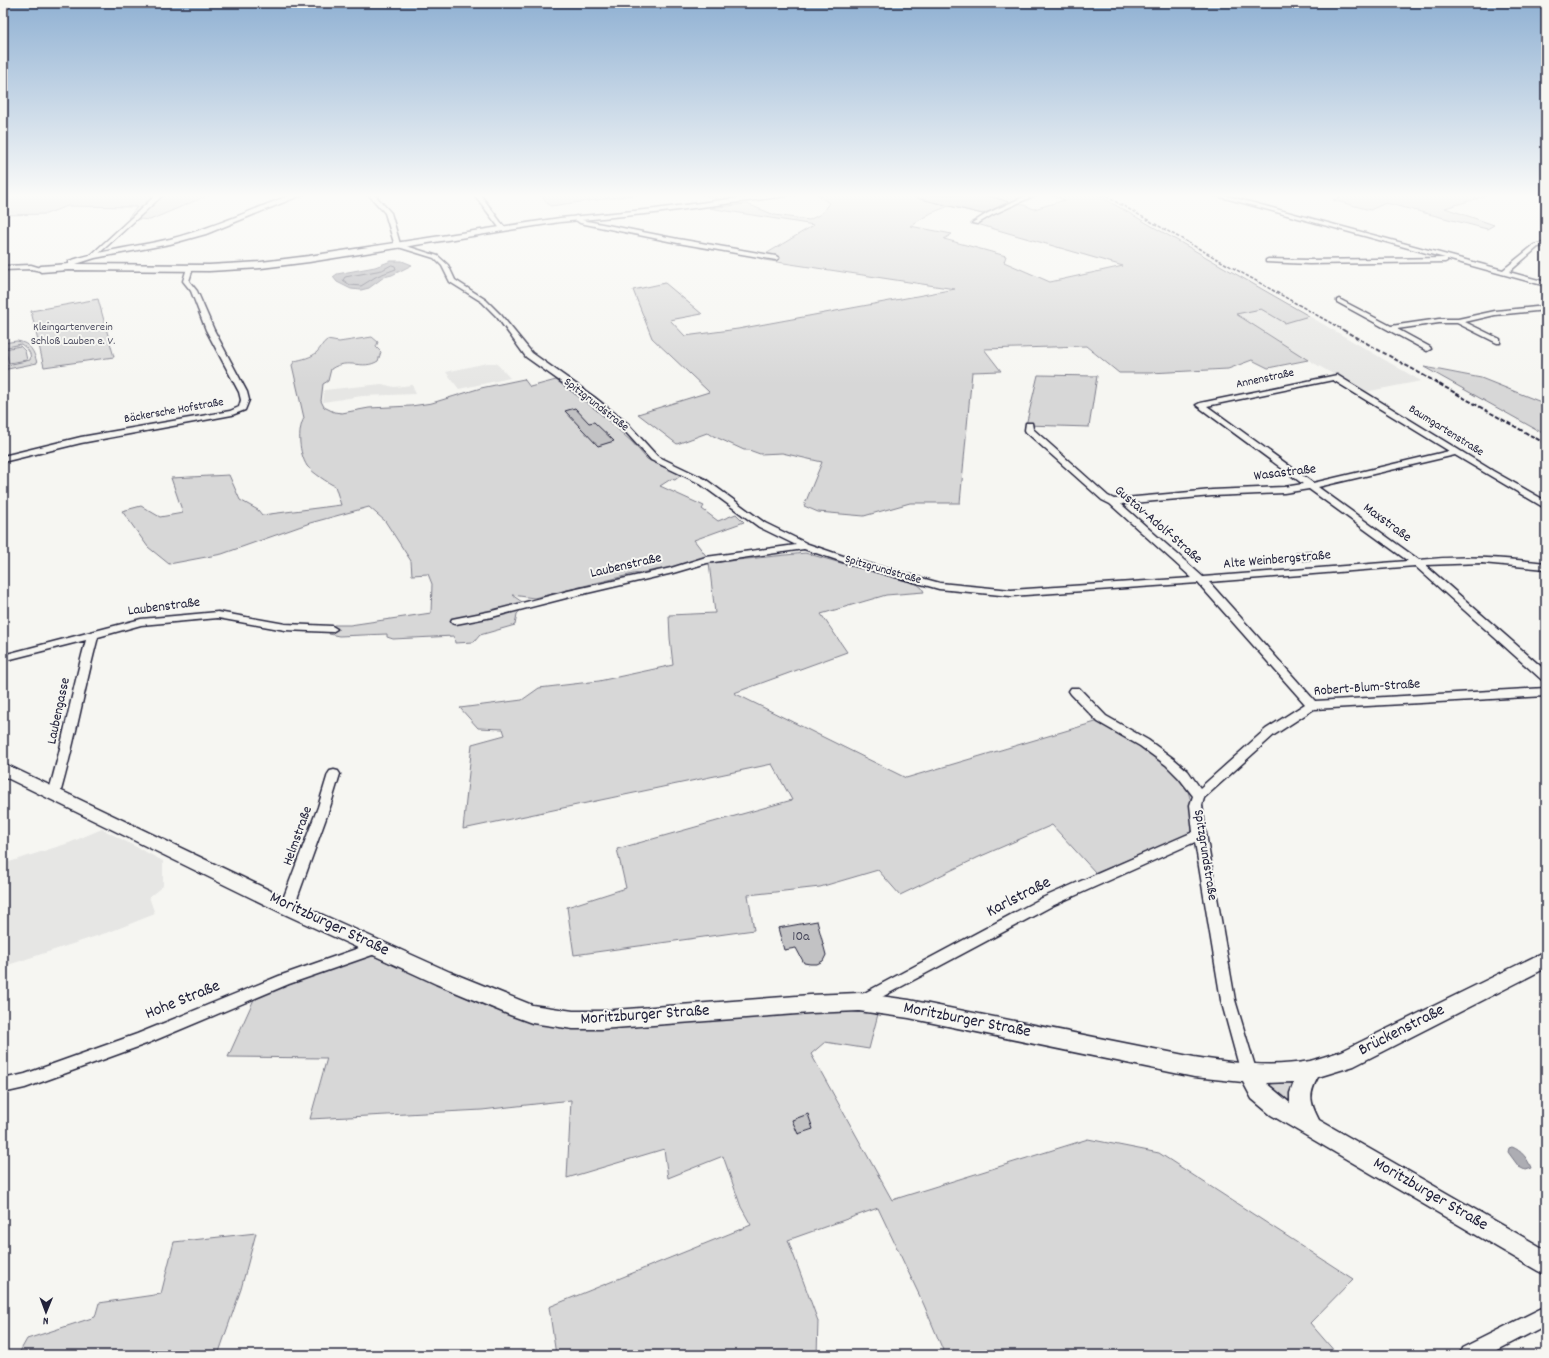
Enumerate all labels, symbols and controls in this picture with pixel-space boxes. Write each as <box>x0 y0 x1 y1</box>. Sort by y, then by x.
park label: Kleingartenverein Schloß Lauben e. V. <box>31 319 115 350</box>
street label: Annenstraße <box>1234 365 1296 393</box>
street label: Spitzgrundstraße <box>560 374 632 436</box>
street label: Bäckersche Hofstraße <box>123 394 225 428</box>
street label: Baumgartenstraße <box>1405 401 1487 461</box>
street label: Wasastraße <box>1253 459 1317 487</box>
street label: Gustav-Adolf-Straße <box>1110 481 1206 569</box>
street label: Maxstraße <box>1359 499 1415 547</box>
street label: Alte Weinbergstraße <box>1222 545 1332 575</box>
street label: Laubenstraße <box>588 548 664 584</box>
street label: Spitzgrundstraße <box>843 551 923 589</box>
street label: Laubenstraße <box>127 593 201 621</box>
street label: Robert-Blum-Straße <box>1313 674 1421 702</box>
street label: Laubengasse <box>42 676 76 746</box>
street label: Helmstraße <box>278 803 318 869</box>
street label: Spitzgrundstraße <box>1188 808 1222 902</box>
street label: Karlstraße <box>983 872 1055 924</box>
street label: Moritzburger Straße <box>265 887 393 963</box>
house number: 10a <box>792 927 810 947</box>
street label: Hohe Straße <box>142 975 224 1027</box>
street label: Moritzburger Straße <box>901 997 1033 1045</box>
street label: Brückenstraße <box>1355 999 1449 1063</box>
street label: Moritzburger Straße <box>580 1000 710 1032</box>
street label: Moritzburger Straße <box>1368 1152 1492 1238</box>
north arrow <box>26 1292 66 1332</box>
text: N <box>42 1312 49 1328</box>

